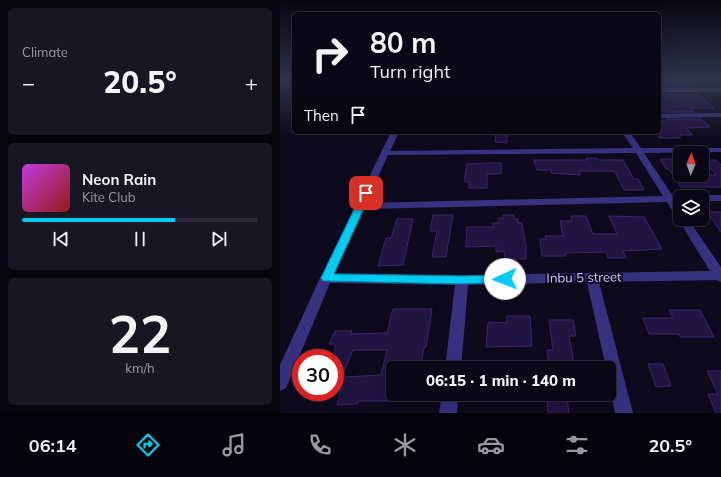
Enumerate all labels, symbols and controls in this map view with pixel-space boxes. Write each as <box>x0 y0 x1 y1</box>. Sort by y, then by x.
text: 80 m <box>370 25 436 60</box>
icon: right <box>304 28 356 80</box>
text: Climate <box>22 44 68 60</box>
text: Turn right <box>370 60 450 83</box>
text: 20.5° <box>103 63 177 101</box>
text: − <box>22 69 35 97</box>
text: + <box>245 69 258 97</box>
icon: arrive <box>347 104 369 126</box>
text: Then <box>304 106 339 125</box>
north arrow <box>673 146 709 182</box>
map controls <box>673 146 709 226</box>
text: Neon Rain <box>82 170 156 189</box>
pin <box>349 176 383 210</box>
icon: arrive <box>355 182 377 204</box>
text: Kite Club <box>82 189 136 205</box>
button: layers <box>673 190 709 226</box>
icon: previous <box>50 228 72 250</box>
icon: pause <box>129 228 151 250</box>
icon: next <box>208 228 230 250</box>
position arrow <box>484 258 526 300</box>
street label: Inbu 5 street <box>546 268 622 286</box>
text: 22 <box>109 301 171 366</box>
speed limit sign: 30 <box>292 349 344 401</box>
text: km/h <box>125 360 155 376</box>
text: 06:15 · 1 min · 140 m <box>426 371 576 390</box>
icon: directions <box>134 431 162 459</box>
icon: music <box>220 431 248 459</box>
icon: phone <box>306 431 334 459</box>
icon: climate <box>391 431 419 459</box>
icon: car <box>477 431 505 459</box>
icon: filters <box>563 431 591 459</box>
text: 06:14 <box>29 434 77 457</box>
text: 20.5° <box>648 434 692 457</box>

